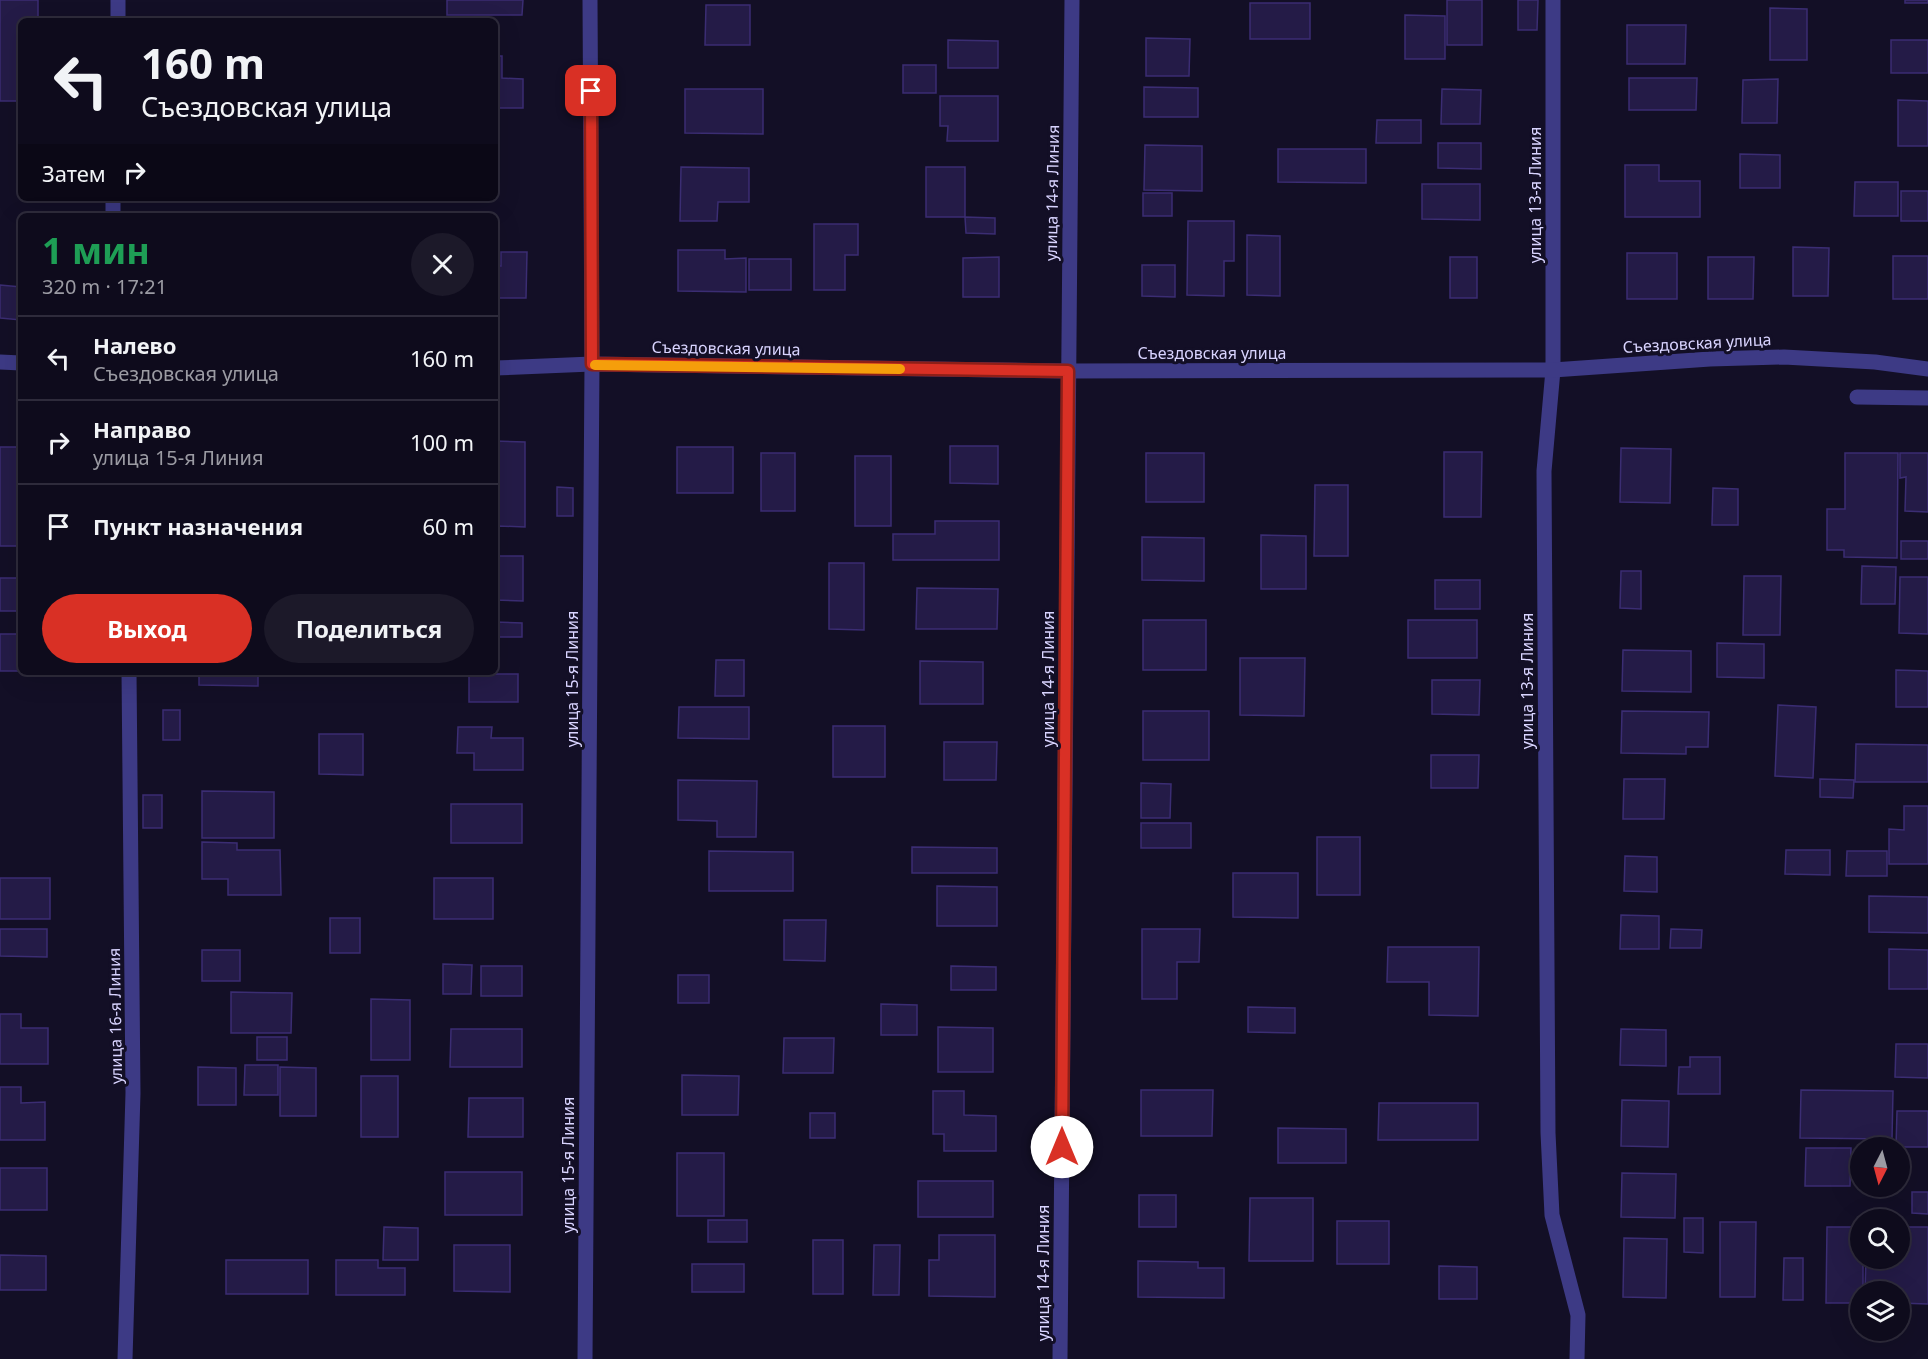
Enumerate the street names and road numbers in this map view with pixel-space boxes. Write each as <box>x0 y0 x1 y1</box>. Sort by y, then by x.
street label: улица 14-я Линия <box>1040 125 1064 261</box>
street label: улица 13-я Линия <box>1524 127 1546 263</box>
street label: Съездовская улица <box>1622 328 1772 358</box>
street label: Съездовская улица <box>651 336 801 360</box>
street label: Съездовская улица <box>1138 342 1286 364</box>
street label: улица 15-я Линия <box>561 611 583 747</box>
street label: улица 14-я Линия <box>1037 611 1059 747</box>
street label: улица 13-я Линия <box>1516 613 1538 749</box>
street label: улица 16-я Линия <box>103 948 127 1084</box>
street label: улица 15-я Линия <box>557 1097 579 1233</box>
street label: улица 14-я Линия <box>1032 1205 1054 1341</box>

